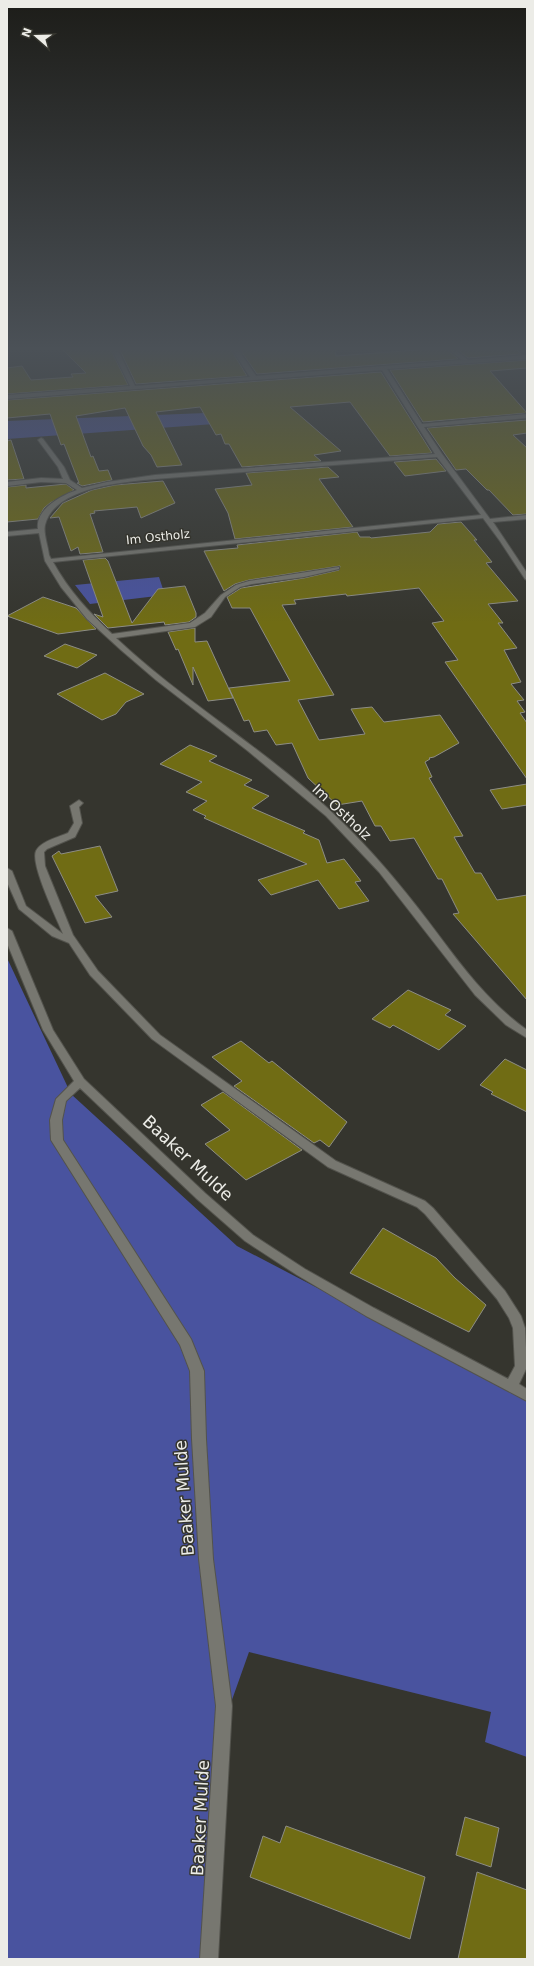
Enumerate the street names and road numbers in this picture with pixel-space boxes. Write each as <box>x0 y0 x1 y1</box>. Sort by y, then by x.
street label: Im Ostholz <box>125 527 191 547</box>
street label: Im Ostholz <box>309 781 375 843</box>
street label: Baaker Mulde <box>139 1111 237 1205</box>
street label: Baaker Mulde <box>170 1439 198 1557</box>
street label: Baaker Mulde <box>187 1760 213 1876</box>

